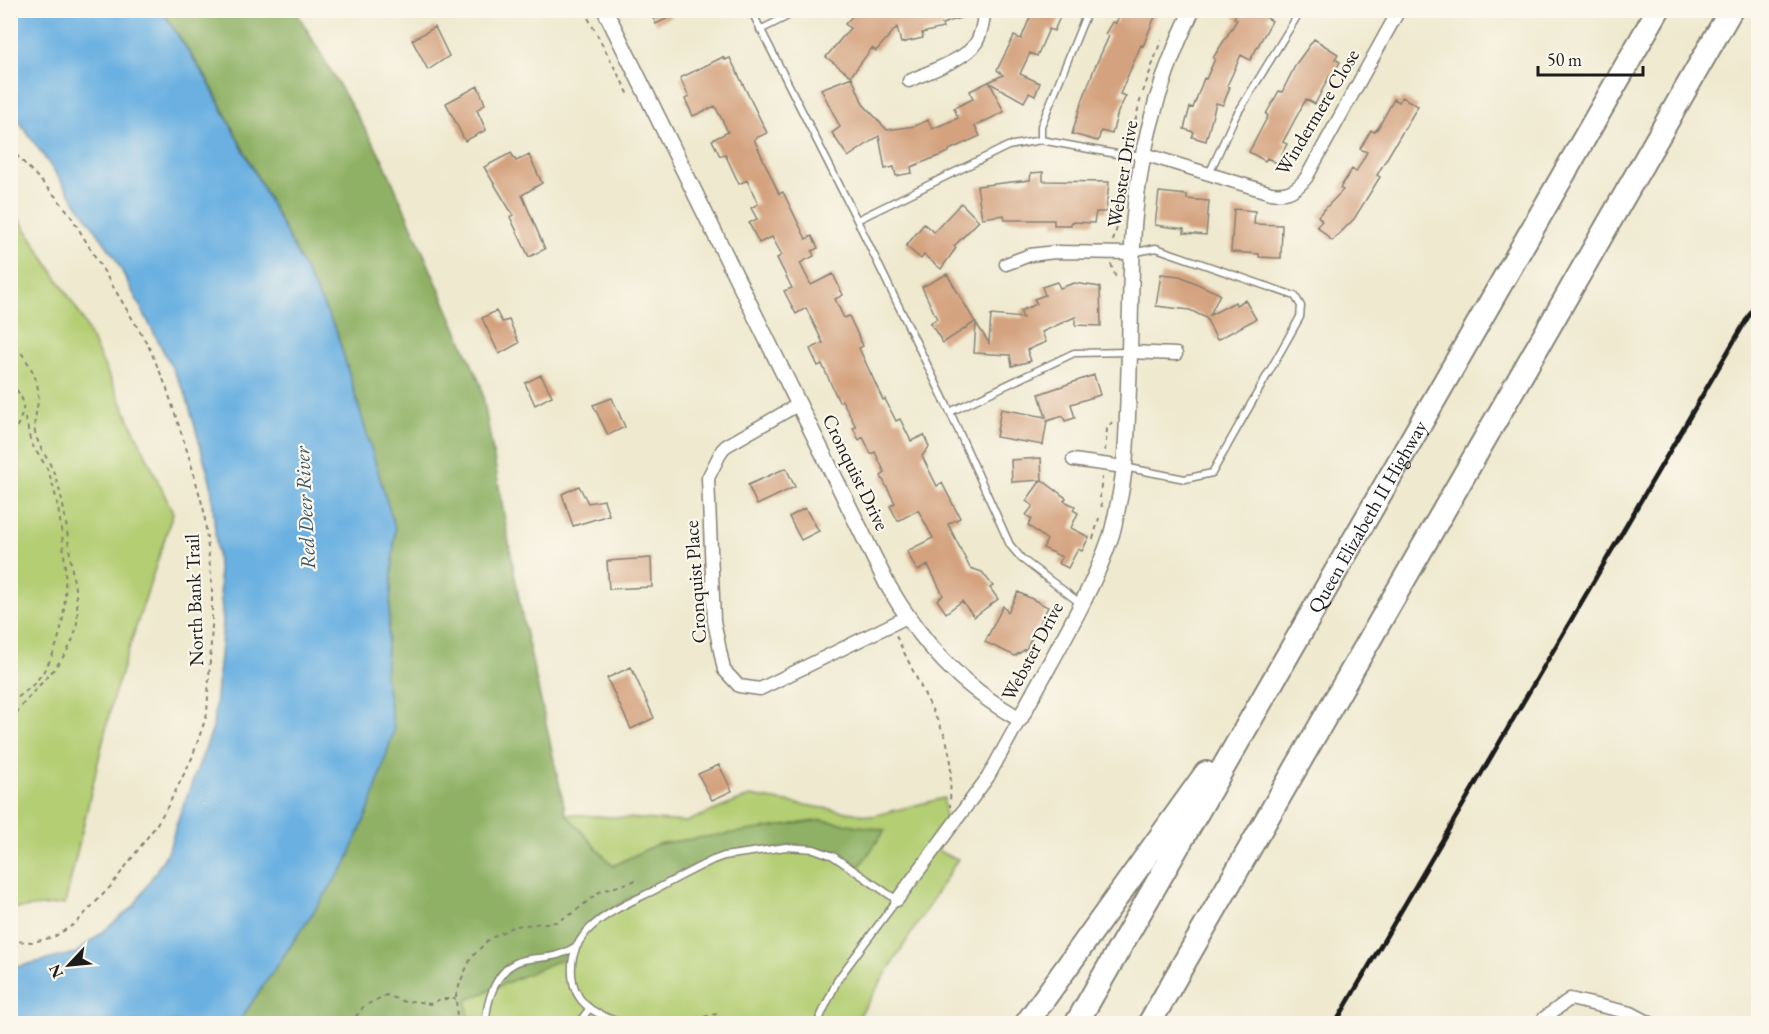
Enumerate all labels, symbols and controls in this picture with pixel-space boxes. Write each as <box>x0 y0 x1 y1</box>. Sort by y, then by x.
scale bar <box>1538 39 1643 77</box>
street label: Windermere Close <box>1269 44 1365 180</box>
text: 50 m <box>1547 48 1582 71</box>
street label: Webster Drive <box>1101 118 1143 230</box>
street label: Cronquist Drive <box>817 409 896 535</box>
street label: Queen Elizabeth II Highway <box>1302 415 1433 618</box>
water label: Red Deer River <box>288 445 321 570</box>
street label: Cronquist Place <box>678 519 712 644</box>
street label: North Bank Trail <box>179 533 209 667</box>
street label: Webster Drive <box>995 597 1069 705</box>
north arrow <box>39 935 99 995</box>
text: N <box>44 961 68 982</box>

